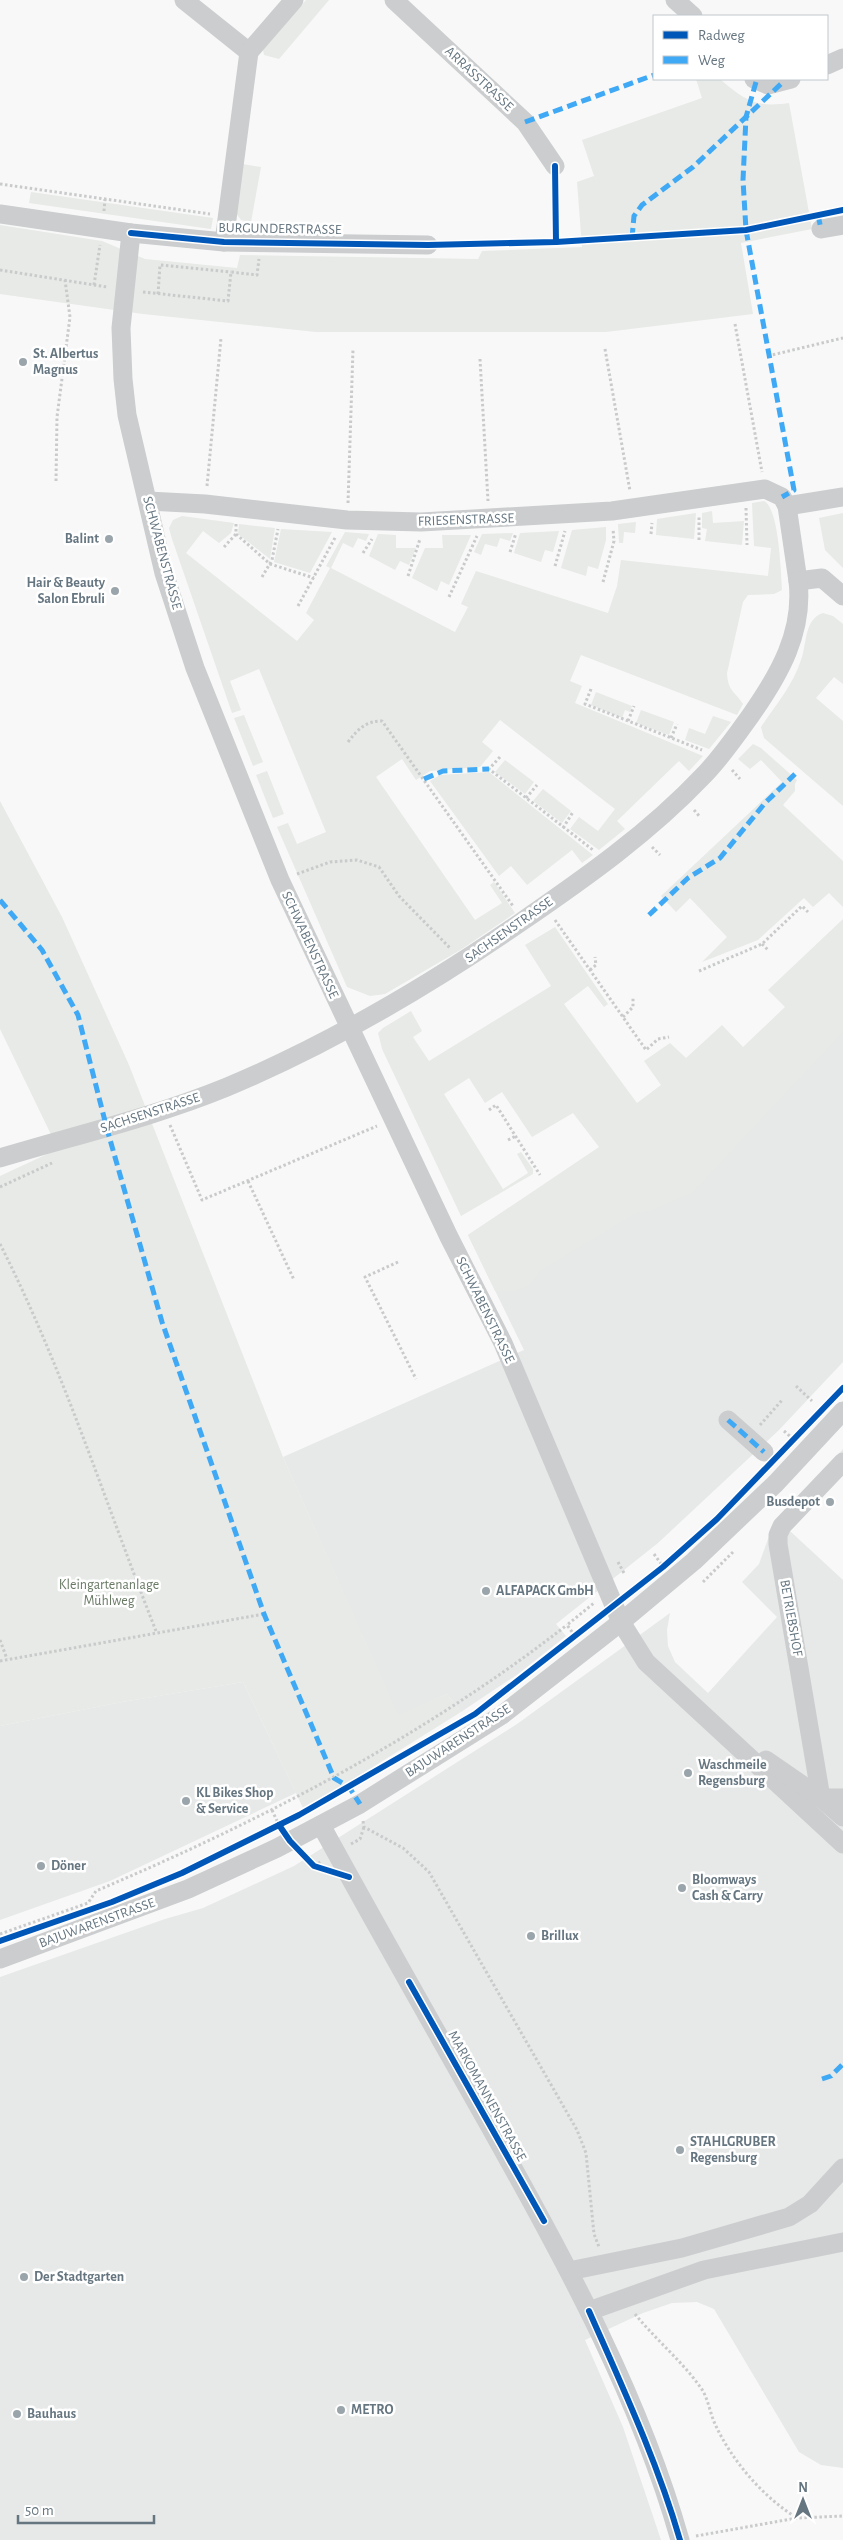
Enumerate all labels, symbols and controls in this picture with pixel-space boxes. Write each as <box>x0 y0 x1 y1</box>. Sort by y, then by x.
legend <box>653 15 828 80</box>
text: Radweg <box>698 28 745 43</box>
street label: ARRASSTRASSE <box>442 44 516 114</box>
text: Weg <box>698 53 726 68</box>
street label: BURGUNDERSTRASSE <box>218 221 342 237</box>
place label: St. Albertus Magnus <box>33 347 98 377</box>
marker: St. Albertus Magnus <box>17 356 29 368</box>
street label: SCHWABENSTRASSE <box>140 495 184 611</box>
street label: FRIESENSTRASSE <box>418 511 515 529</box>
place label: Balint <box>65 532 99 546</box>
marker: Balint <box>103 533 115 545</box>
place label: Hair & Beauty Salon Ebruli <box>26 576 106 606</box>
marker: Hair & Beauty Salon Ebruli <box>109 585 121 597</box>
street label: SCHWABENSTRASSE <box>279 889 341 1001</box>
street label: SACHSENSTRASSE <box>463 894 556 965</box>
street label: SACHSENSTRASSE <box>99 1090 202 1136</box>
street label: SCHWABENSTRASSE <box>453 1255 517 1366</box>
place label: Busdepot <box>766 1495 820 1509</box>
marker: Busdepot <box>824 1496 836 1508</box>
park label: Kleingartenanlage Mühlweg <box>59 1578 159 1608</box>
street label: BETRIEBSHOF <box>777 1578 805 1658</box>
place label: ALFAPACK GmbH <box>496 1584 594 1598</box>
marker: ALFAPACK GmbH <box>480 1585 492 1597</box>
street label: BAJUWARENSTRASSE <box>403 1702 513 1780</box>
place label: Waschmeile Regensburg <box>698 1758 767 1788</box>
marker: Waschmeile Regensburg <box>682 1767 694 1779</box>
place label: KL Bikes Shop & Service <box>196 1786 273 1816</box>
marker: KL Bikes Shop & Service <box>180 1795 192 1807</box>
place label: Döner <box>51 1859 86 1873</box>
marker: Döner <box>35 1860 47 1872</box>
place label: Bloomways Cash & Carry <box>692 1873 764 1903</box>
marker: Bloomways Cash & Carry <box>676 1882 688 1894</box>
street label: BAJUWARENSTRASSE <box>37 1895 157 1950</box>
place label: Brillux <box>541 1929 579 1943</box>
marker: Brillux <box>525 1930 537 1942</box>
street label: MARKOMANNENSTRASSE <box>445 2028 529 2164</box>
place label: STAHLGRUBER Regensburg <box>690 2135 776 2165</box>
marker: STAHLGRUBER Regensburg <box>674 2144 686 2156</box>
place label: Der Stadtgarten <box>34 2270 124 2284</box>
marker: Der Stadtgarten <box>18 2271 30 2283</box>
place label: METRO <box>351 2403 393 2417</box>
marker: METRO <box>335 2404 347 2416</box>
place label: Bauhaus <box>27 2407 76 2421</box>
marker: Bauhaus <box>11 2408 23 2420</box>
north arrow <box>778 2475 828 2525</box>
text: N <box>798 2481 808 2495</box>
scale bar <box>18 2492 154 2524</box>
text: 50 m <box>25 2503 54 2518</box>

